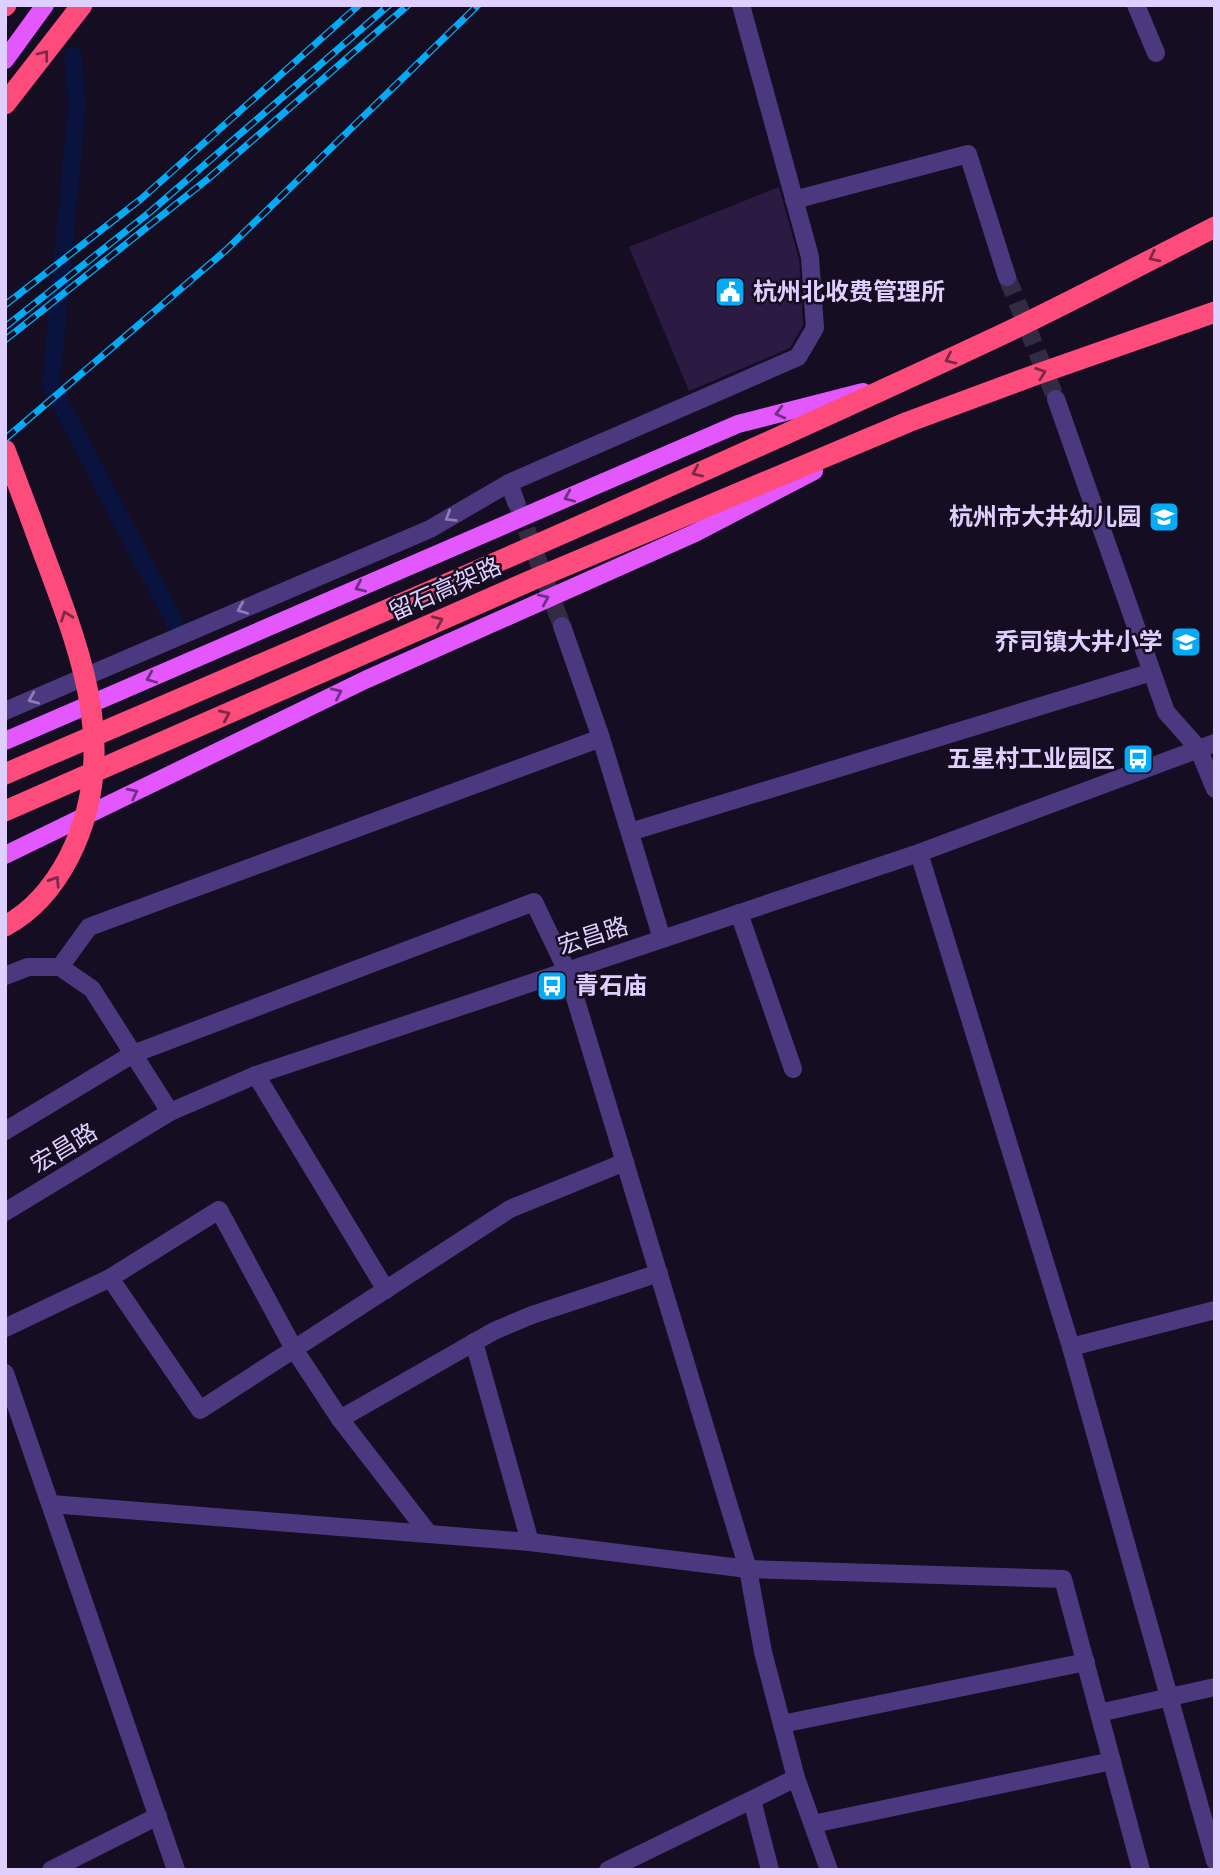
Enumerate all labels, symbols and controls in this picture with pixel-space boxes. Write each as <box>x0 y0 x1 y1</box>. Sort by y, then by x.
one-way arrow <box>35 50 48 62</box>
one-way arrow <box>1149 249 1161 263</box>
public building icon: 杭州北收费管理所 <box>713 275 747 309</box>
place label: 杭州北收费管理所 <box>753 278 945 306</box>
one-way arrow <box>945 350 957 364</box>
one-way arrow <box>1034 367 1046 381</box>
one-way arrow <box>774 405 786 419</box>
one-way arrow <box>692 464 704 478</box>
one-way arrow <box>563 488 575 502</box>
school or university icon: 杭州市大井幼儿园 <box>1147 500 1181 534</box>
place label: 杭州市大井幼儿园 <box>949 503 1141 531</box>
one-way arrow <box>444 508 457 521</box>
street label: 留石高架路 <box>384 552 506 626</box>
one-way arrow <box>355 579 367 593</box>
one-way arrow <box>537 593 549 607</box>
one-way arrow <box>237 601 249 615</box>
one-way arrow <box>60 611 74 623</box>
one-way arrow <box>431 615 443 629</box>
school or university icon: 乔司镇大井小学 <box>1169 625 1203 659</box>
place label: 乔司镇大井小学 <box>995 628 1163 656</box>
one-way arrow <box>146 670 158 684</box>
one-way arrow <box>330 688 342 702</box>
one-way arrow <box>28 691 40 705</box>
one-way arrow <box>218 709 230 723</box>
bus stop icon: 五星村工业园区 <box>1121 742 1155 776</box>
place label: 五星村工业园区 <box>947 745 1115 773</box>
one-way arrow <box>125 788 138 802</box>
one-way arrow <box>47 876 60 889</box>
street label: 宏昌路 <box>554 912 632 960</box>
bus stop icon: 青石庙 <box>535 969 569 1003</box>
place label: 青石庙 <box>575 972 647 1000</box>
street label: 宏昌路 <box>26 1117 102 1179</box>

